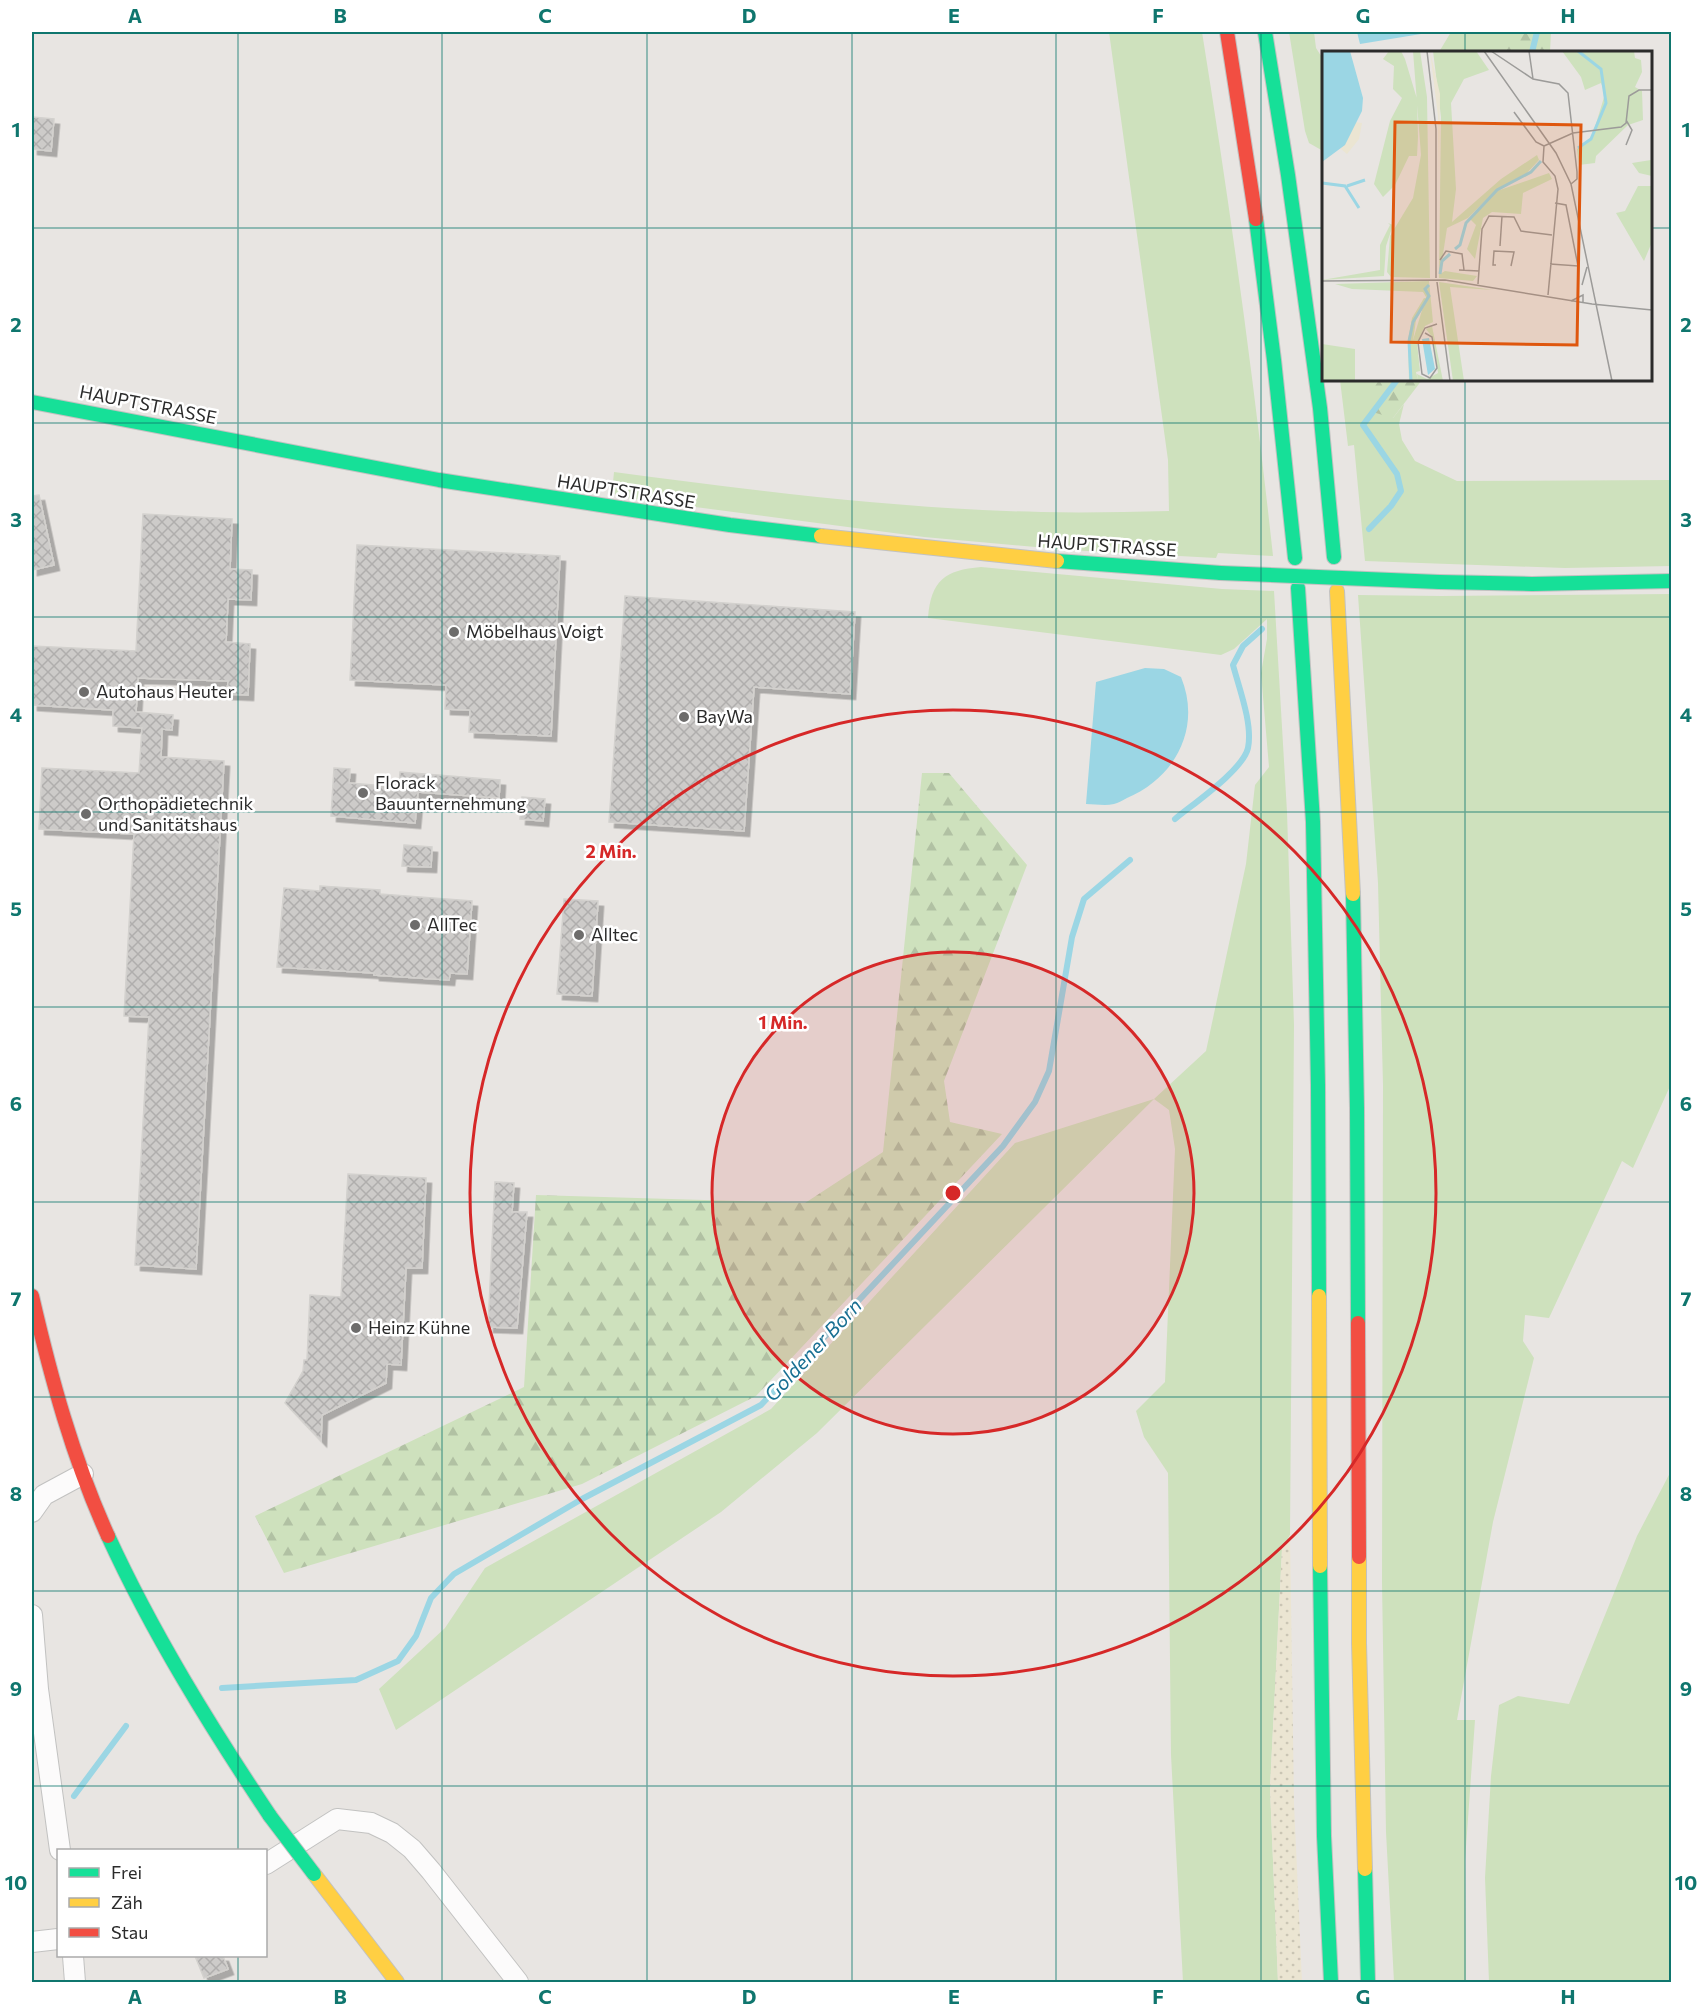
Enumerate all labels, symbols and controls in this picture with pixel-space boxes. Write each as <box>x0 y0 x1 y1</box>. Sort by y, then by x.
text: A <box>128 3 142 27</box>
text: B <box>333 3 347 27</box>
text: C <box>538 3 552 27</box>
text: D <box>742 3 756 27</box>
text: E <box>948 3 960 27</box>
text: F <box>1152 3 1164 27</box>
text: G <box>1356 3 1370 27</box>
text: H <box>1561 3 1576 27</box>
inset map <box>1322 51 1652 381</box>
text: 1 <box>11 117 21 141</box>
text: 1 <box>1681 117 1691 141</box>
text: 2 <box>10 312 22 336</box>
text: 2 <box>1680 312 1692 336</box>
street label: HAUPTSTRASSE <box>78 380 219 428</box>
street label: HAUPTSTRASSE <box>556 469 697 513</box>
text: 3 <box>10 507 22 531</box>
text: 3 <box>1680 507 1692 531</box>
street label: HAUPTSTRASSE <box>1037 529 1177 561</box>
place label: Möbelhaus Voigt <box>466 620 604 642</box>
marker: Möbelhaus Voigt <box>447 625 461 639</box>
place label: Autohaus Heuter <box>96 680 235 702</box>
marker: Autohaus Heuter <box>77 685 91 699</box>
text: 4 <box>10 702 22 726</box>
text: 4 <box>1680 702 1692 726</box>
place label: BayWa <box>696 705 753 727</box>
marker: BayWa <box>677 710 691 724</box>
place label: Florack Bauunternehmung <box>375 771 527 814</box>
marker: Florack Bauunternehmung <box>356 786 370 800</box>
place label: Orthopädietechnik und Sanitätshaus <box>98 792 254 835</box>
marker: Orthopädietechnik und Sanitätshaus <box>79 807 93 821</box>
text: 2 Min. <box>585 840 637 862</box>
text: 5 <box>10 896 22 920</box>
text: 5 <box>1680 896 1692 920</box>
place label: AllTec <box>427 913 477 935</box>
marker: AllTec <box>408 918 422 932</box>
place label: Alltec <box>591 923 638 945</box>
marker: Alltec <box>572 928 586 942</box>
text: 1 Min. <box>758 1011 808 1033</box>
text: 6 <box>10 1091 22 1115</box>
text: 6 <box>1680 1091 1692 1115</box>
centre of rings <box>943 1183 963 1203</box>
text: 7 <box>11 1286 22 1310</box>
text: 7 <box>1681 1286 1692 1310</box>
water label: Goldener Born <box>758 1293 866 1406</box>
place label: Heinz Kühne <box>368 1316 470 1338</box>
marker: Heinz Kühne <box>349 1321 363 1335</box>
text: 8 <box>10 1481 22 1505</box>
text: 8 <box>1680 1481 1692 1505</box>
text: 9 <box>10 1676 22 1700</box>
text: 9 <box>1680 1676 1692 1700</box>
legend <box>57 1849 267 1957</box>
text: Frei <box>111 1861 142 1883</box>
text: 10 <box>5 1870 27 1894</box>
text: 10 <box>1675 1870 1697 1894</box>
text: Zäh <box>111 1891 143 1913</box>
text: Stau <box>111 1921 148 1943</box>
text: A <box>128 1984 142 2008</box>
text: B <box>333 1984 347 2008</box>
text: C <box>538 1984 552 2008</box>
text: D <box>742 1984 756 2008</box>
text: E <box>948 1984 960 2008</box>
text: F <box>1152 1984 1164 2008</box>
text: G <box>1356 1984 1370 2008</box>
text: H <box>1561 1984 1576 2008</box>

